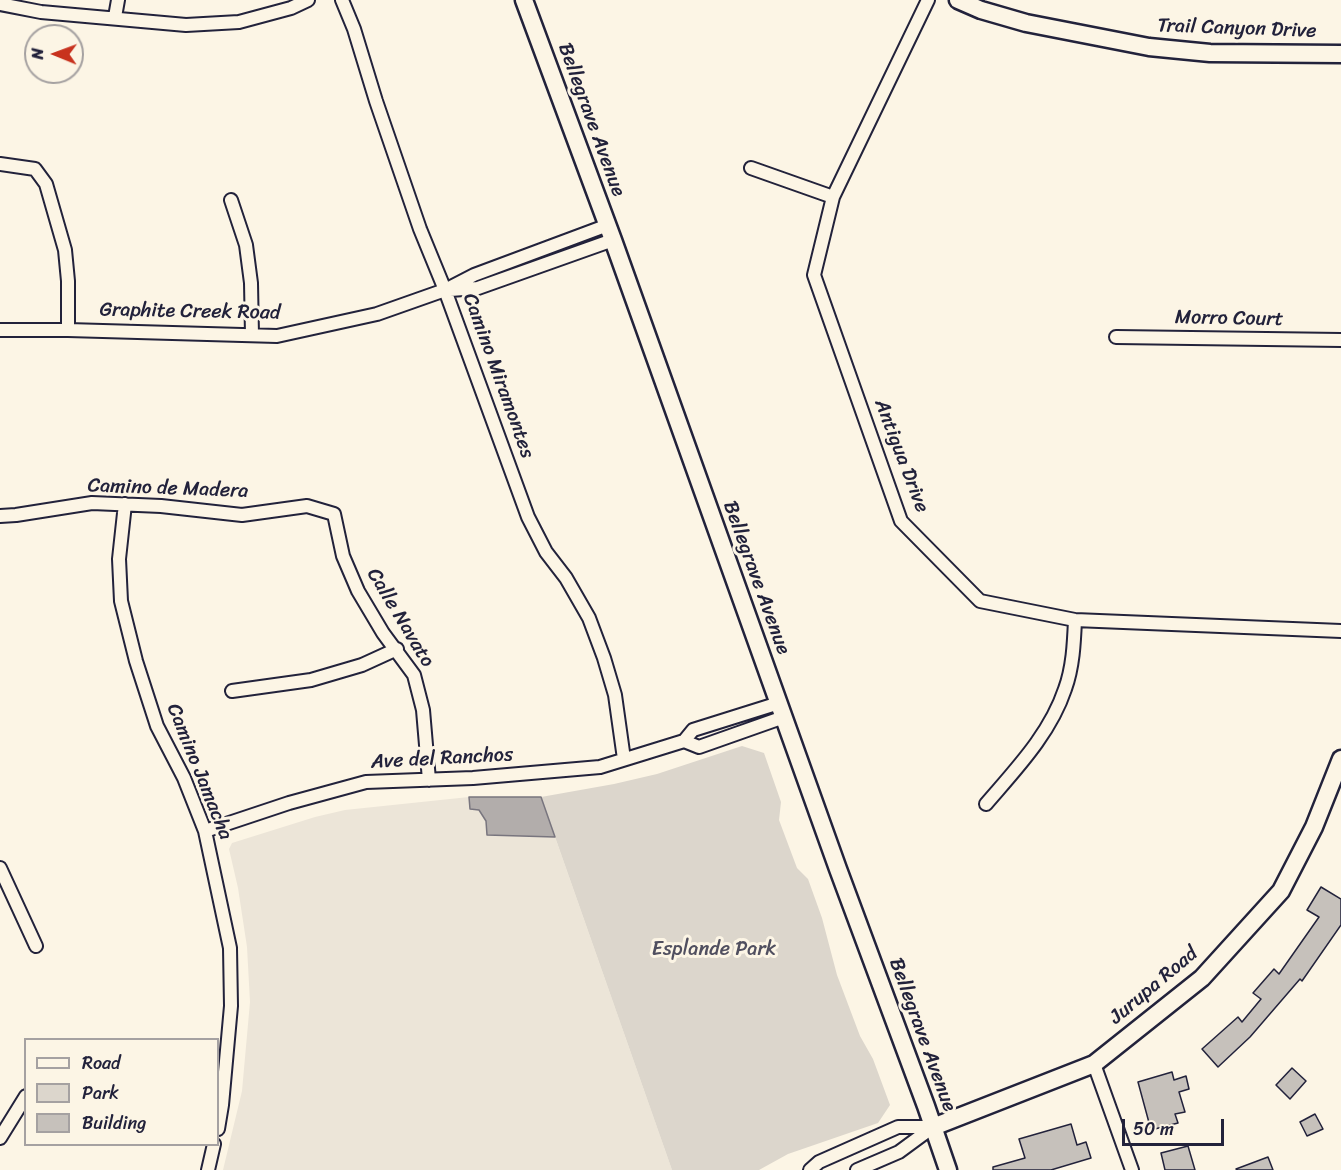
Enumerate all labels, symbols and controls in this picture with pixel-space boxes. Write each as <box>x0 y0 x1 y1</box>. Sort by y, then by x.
street label: Trail Canyon Drive <box>1157 14 1317 44</box>
north arrow <box>24 24 84 84</box>
street label: Bellegrave Avenue <box>552 40 630 200</box>
text: N <box>23 48 52 60</box>
street label: Camino Miramontes <box>457 290 539 462</box>
street label: Graphite Creek Road <box>99 298 281 326</box>
street label: Morro Court <box>1175 306 1283 332</box>
street label: Antigua Drive <box>868 396 934 516</box>
street label: Camino de Madera <box>87 474 249 504</box>
street label: Bellegrave Avenue <box>717 498 795 658</box>
street label: Calle Navato <box>361 564 439 672</box>
street label: Camino Jamacha <box>161 700 237 844</box>
street label: Ave del Ranchos <box>370 743 514 775</box>
park label: Esplande Park <box>652 938 776 962</box>
street label: Jurupa Road <box>1105 942 1203 1030</box>
street label: Bellegrave Avenue <box>883 955 961 1115</box>
legend <box>24 1038 219 1146</box>
text: Road <box>82 1047 121 1079</box>
text: Park <box>82 1077 119 1109</box>
text: Building <box>82 1107 146 1139</box>
scale bar <box>1125 1107 1227 1145</box>
text: 50 m <box>1133 1113 1174 1145</box>

